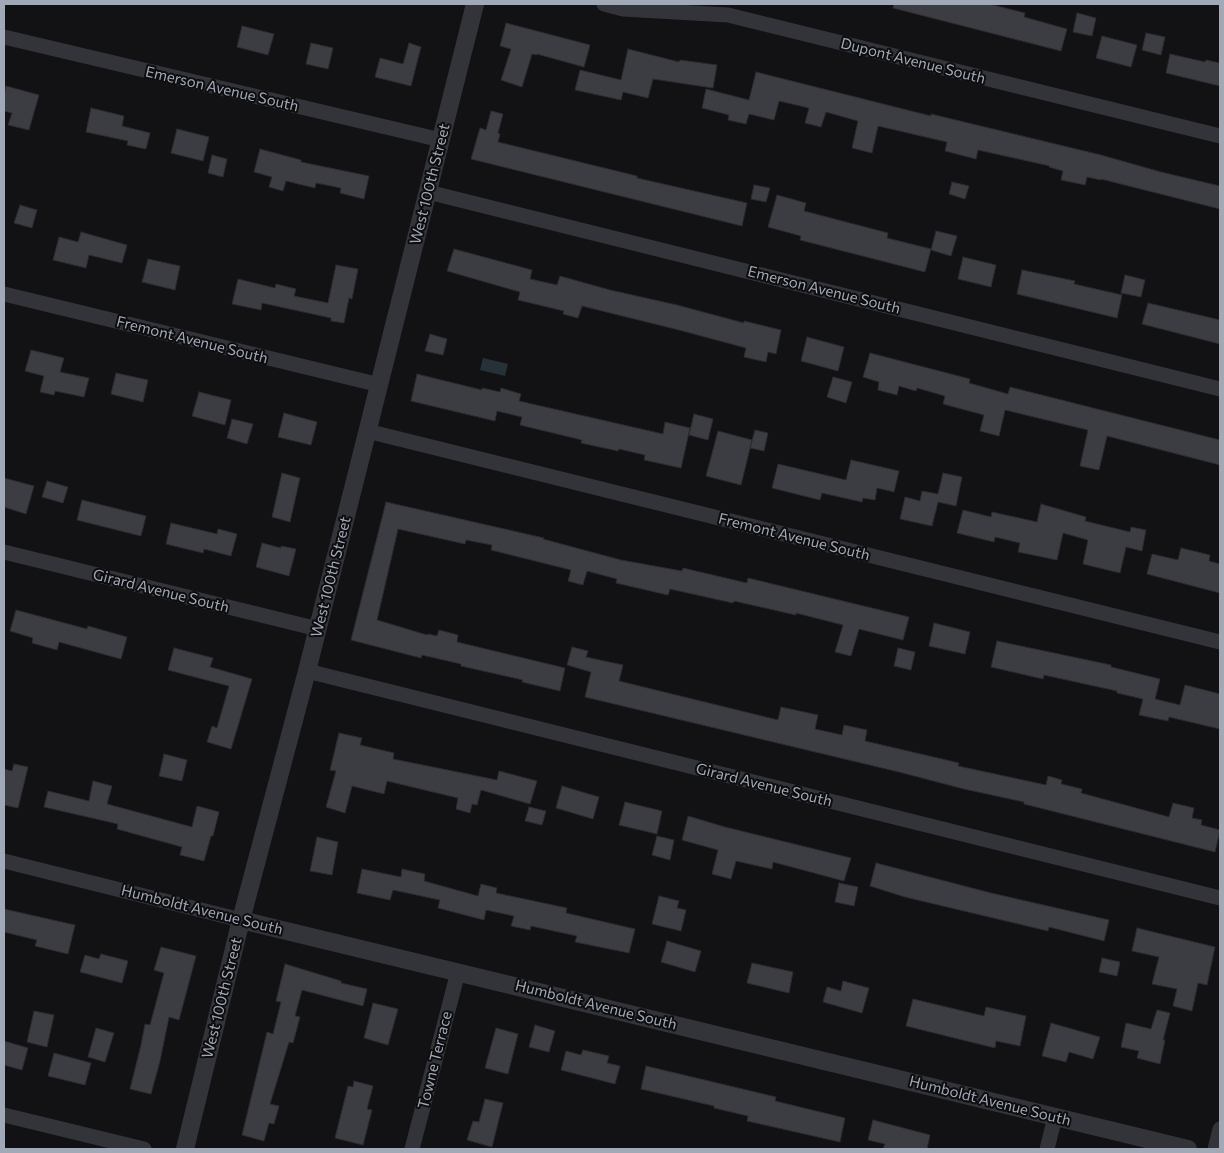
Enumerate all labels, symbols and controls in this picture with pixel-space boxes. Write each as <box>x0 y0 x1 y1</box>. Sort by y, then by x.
street label: Dupont Avenue South <box>839 34 987 88</box>
street label: Emerson Avenue South <box>144 63 300 115</box>
street label: West 100th Street <box>406 122 454 246</box>
street label: Emerson Avenue South <box>746 262 902 318</box>
street label: Fremont Avenue South <box>114 312 270 368</box>
street label: Fremont Avenue South <box>716 509 872 565</box>
street label: West 100th Street <box>307 515 355 639</box>
street label: Girard Avenue South <box>91 565 231 617</box>
street label: Girard Avenue South <box>694 759 834 811</box>
street label: Humboldt Avenue South <box>119 881 285 939</box>
street label: West 100th Street <box>198 936 246 1060</box>
street label: Humboldt Avenue South <box>513 976 679 1034</box>
street label: Towne Terrace <box>414 1009 456 1111</box>
street label: Humboldt Avenue South <box>907 1072 1073 1130</box>

